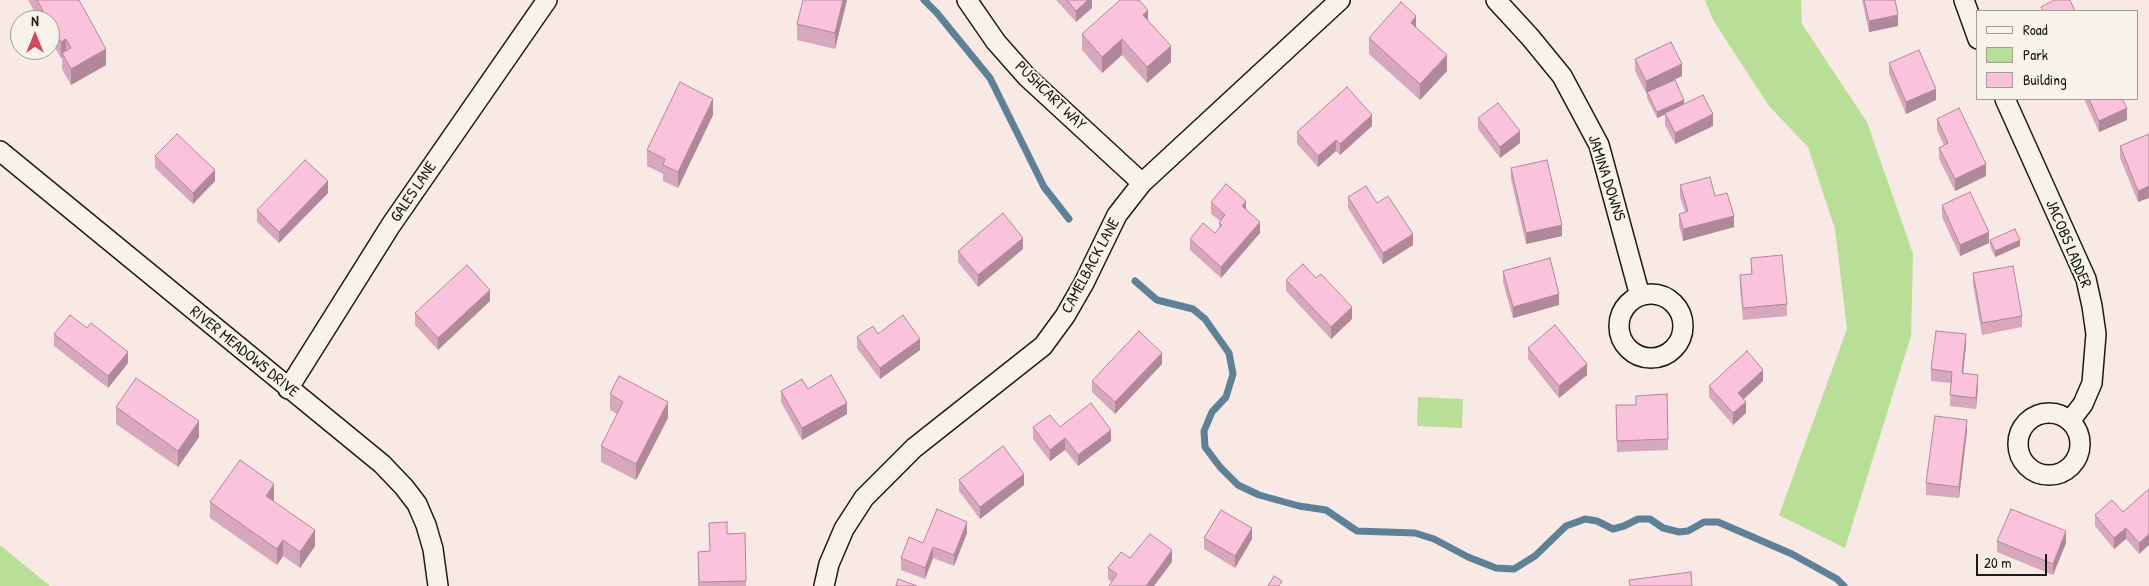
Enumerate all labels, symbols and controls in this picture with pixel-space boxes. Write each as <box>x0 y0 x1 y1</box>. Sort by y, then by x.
north arrow <box>10 10 60 60</box>
legend <box>1976 10 2139 100</box>
text: N <box>31 11 39 30</box>
text: Road <box>2023 19 2048 40</box>
text: Park <box>2023 44 2048 65</box>
street label: PUSHCART WAY <box>1011 57 1089 135</box>
text: Building <box>2023 69 2067 90</box>
street label: JAMINA DOWNS <box>1583 133 1629 223</box>
street label: GALES LANE <box>387 158 441 226</box>
street label: JACOBS LADDER <box>2041 197 2095 291</box>
street label: CAMELBACK LANE <box>1058 215 1124 317</box>
street label: RIVER MEADOWS DRIVE <box>186 302 302 402</box>
scale bar <box>1979 544 2050 576</box>
text: 20 m <box>1984 552 2011 573</box>

